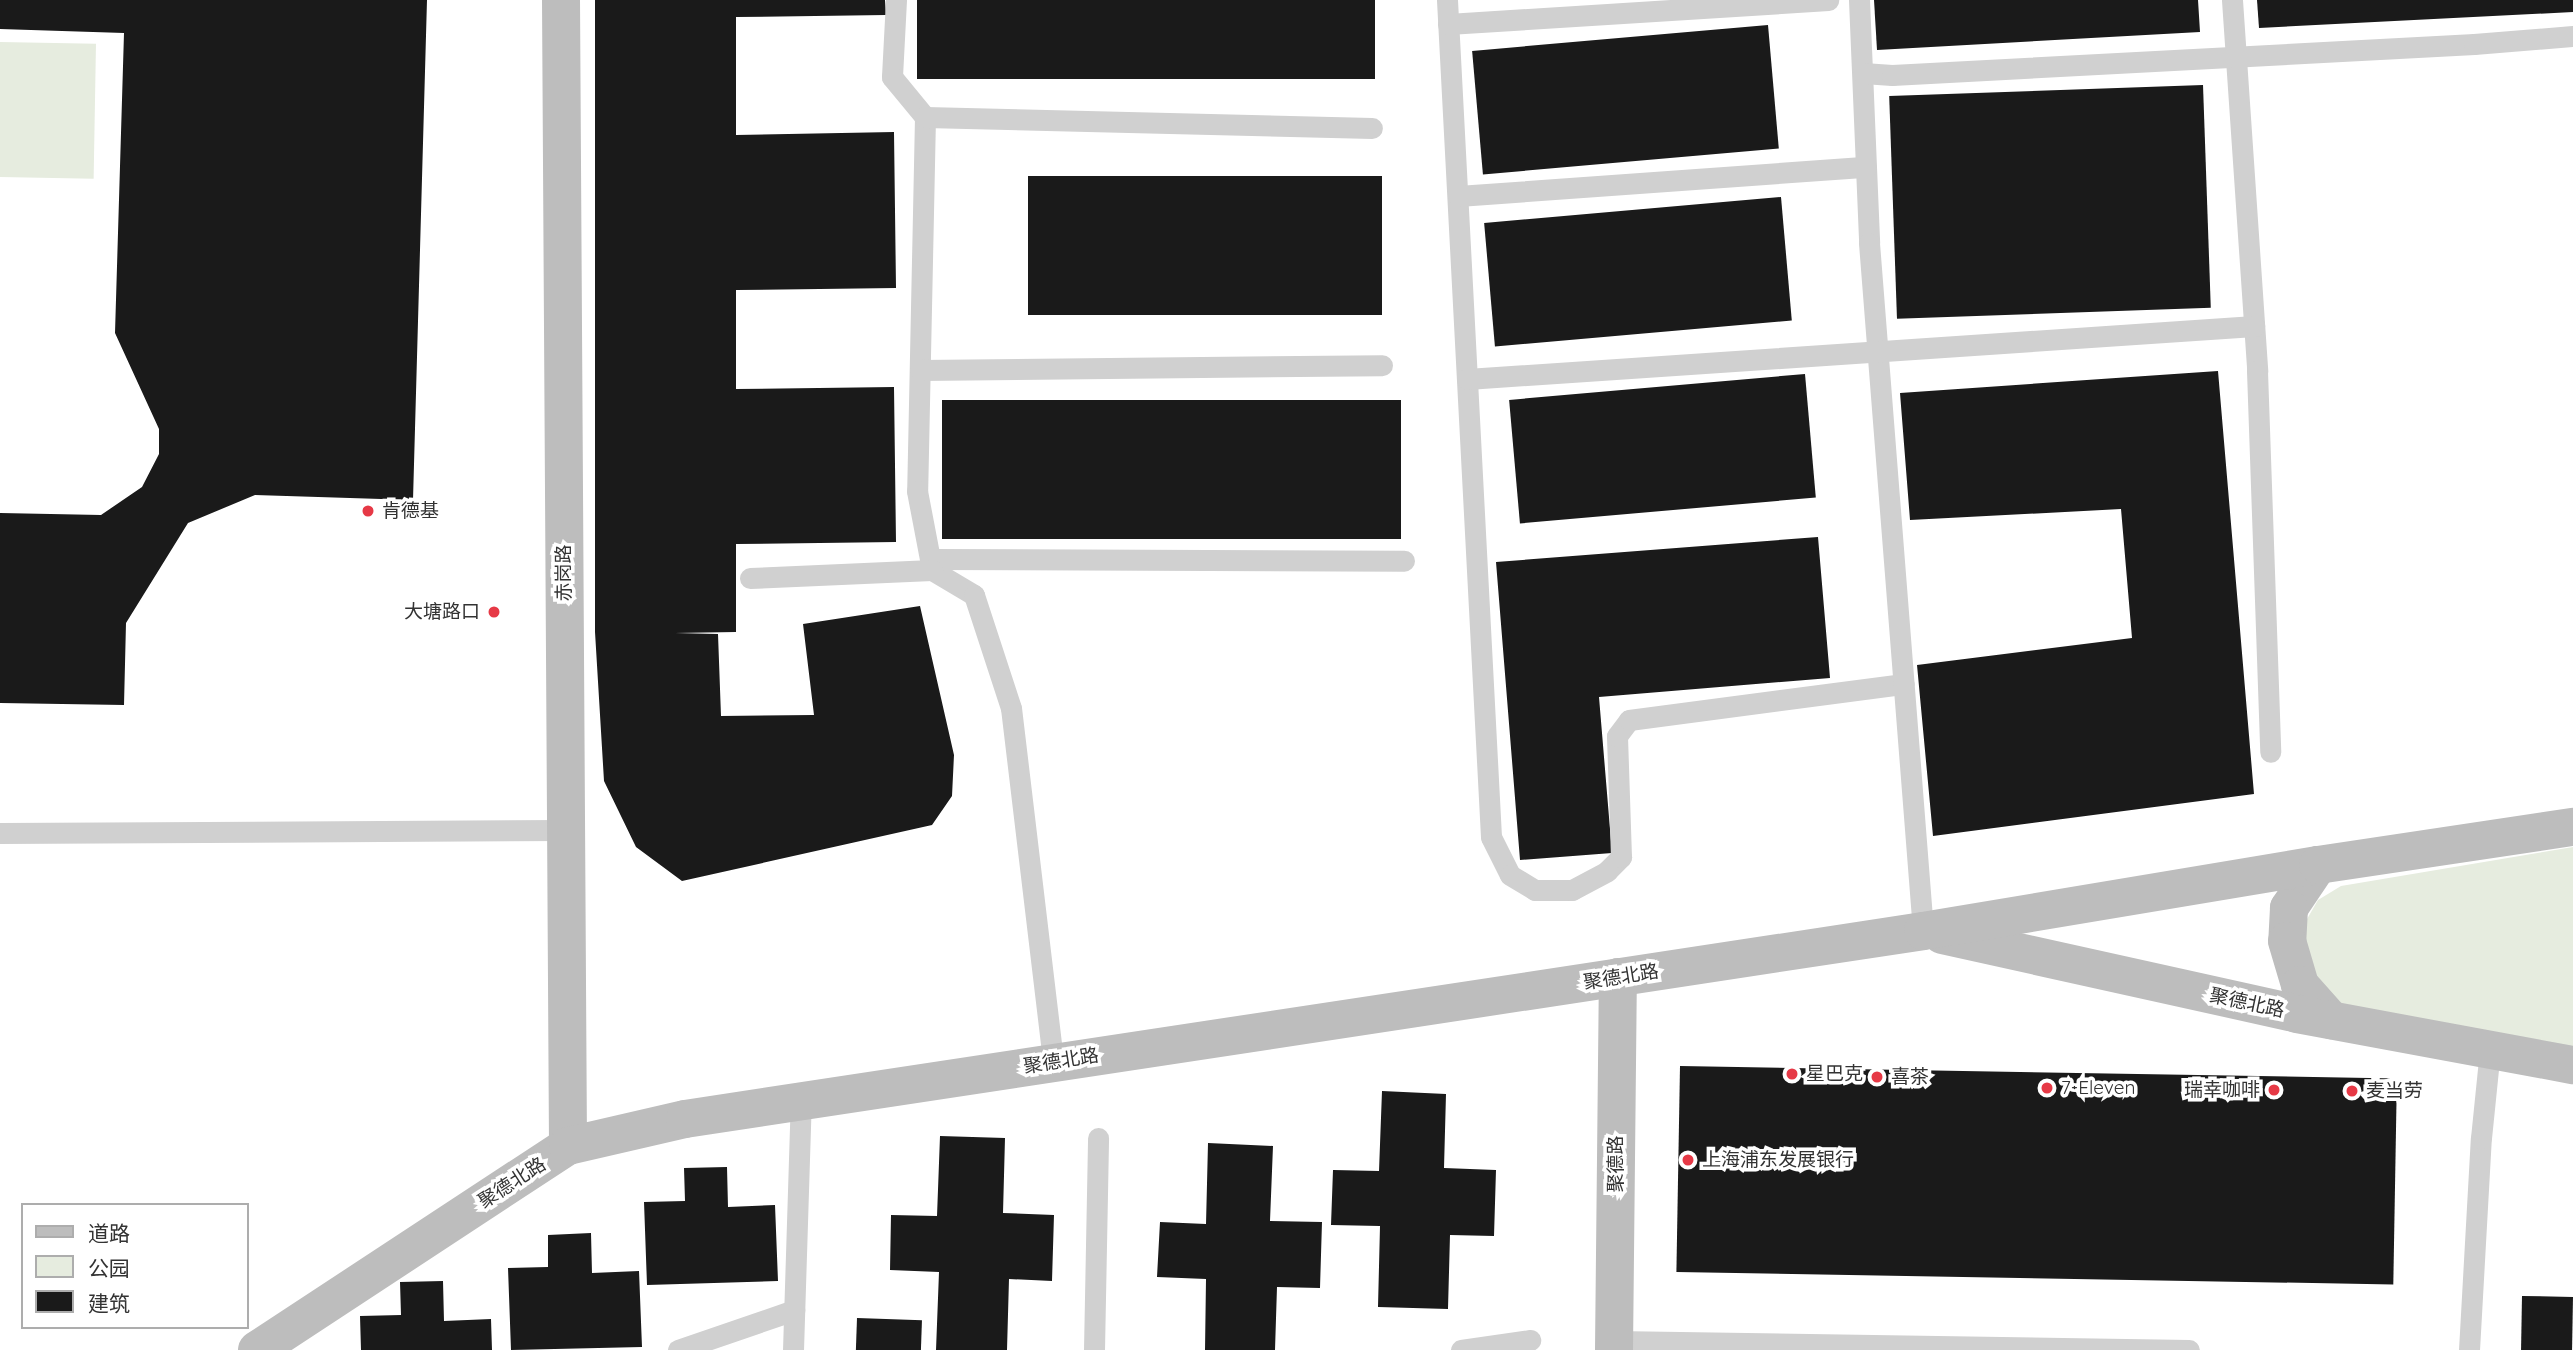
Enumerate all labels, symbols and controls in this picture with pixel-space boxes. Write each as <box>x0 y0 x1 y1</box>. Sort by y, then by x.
place label: 肯德基 <box>382 500 439 522</box>
marker: 肯德基 <box>360 503 376 519</box>
street label: 赤岗路 <box>553 545 575 601</box>
place label: 大塘路口 <box>404 601 480 623</box>
marker: 大塘路口 <box>486 604 502 620</box>
street label: 聚德北路 <box>1582 960 1660 994</box>
street label: 聚德北路 <box>2207 984 2287 1022</box>
street label: 聚德北路 <box>1022 1044 1100 1078</box>
place label: 星巴克 <box>1806 1063 1863 1085</box>
marker: 星巴克 <box>1784 1066 1800 1082</box>
place label: 喜茶 <box>1891 1066 1929 1088</box>
marker: 喜茶 <box>1869 1069 1885 1085</box>
place label: 7-Eleven <box>2061 1077 2135 1099</box>
place label: 瑞幸咖啡 <box>2184 1079 2260 1101</box>
marker: 7-Eleven <box>2039 1080 2055 1096</box>
place label: 麦当劳 <box>2366 1080 2423 1102</box>
marker: 瑞幸咖啡 <box>2266 1082 2282 1098</box>
marker: 麦当劳 <box>2344 1083 2360 1099</box>
street label: 聚德路 <box>1605 1136 1627 1192</box>
place label: 上海浦东发展银行 <box>1702 1149 1854 1171</box>
marker: 上海浦东发展银行 <box>1680 1152 1696 1168</box>
street label: 聚德北路 <box>474 1153 550 1213</box>
legend <box>21 1203 248 1329</box>
text: 道路 <box>88 1220 130 1246</box>
text: 公园 <box>88 1255 130 1281</box>
text: 建筑 <box>88 1290 130 1316</box>

